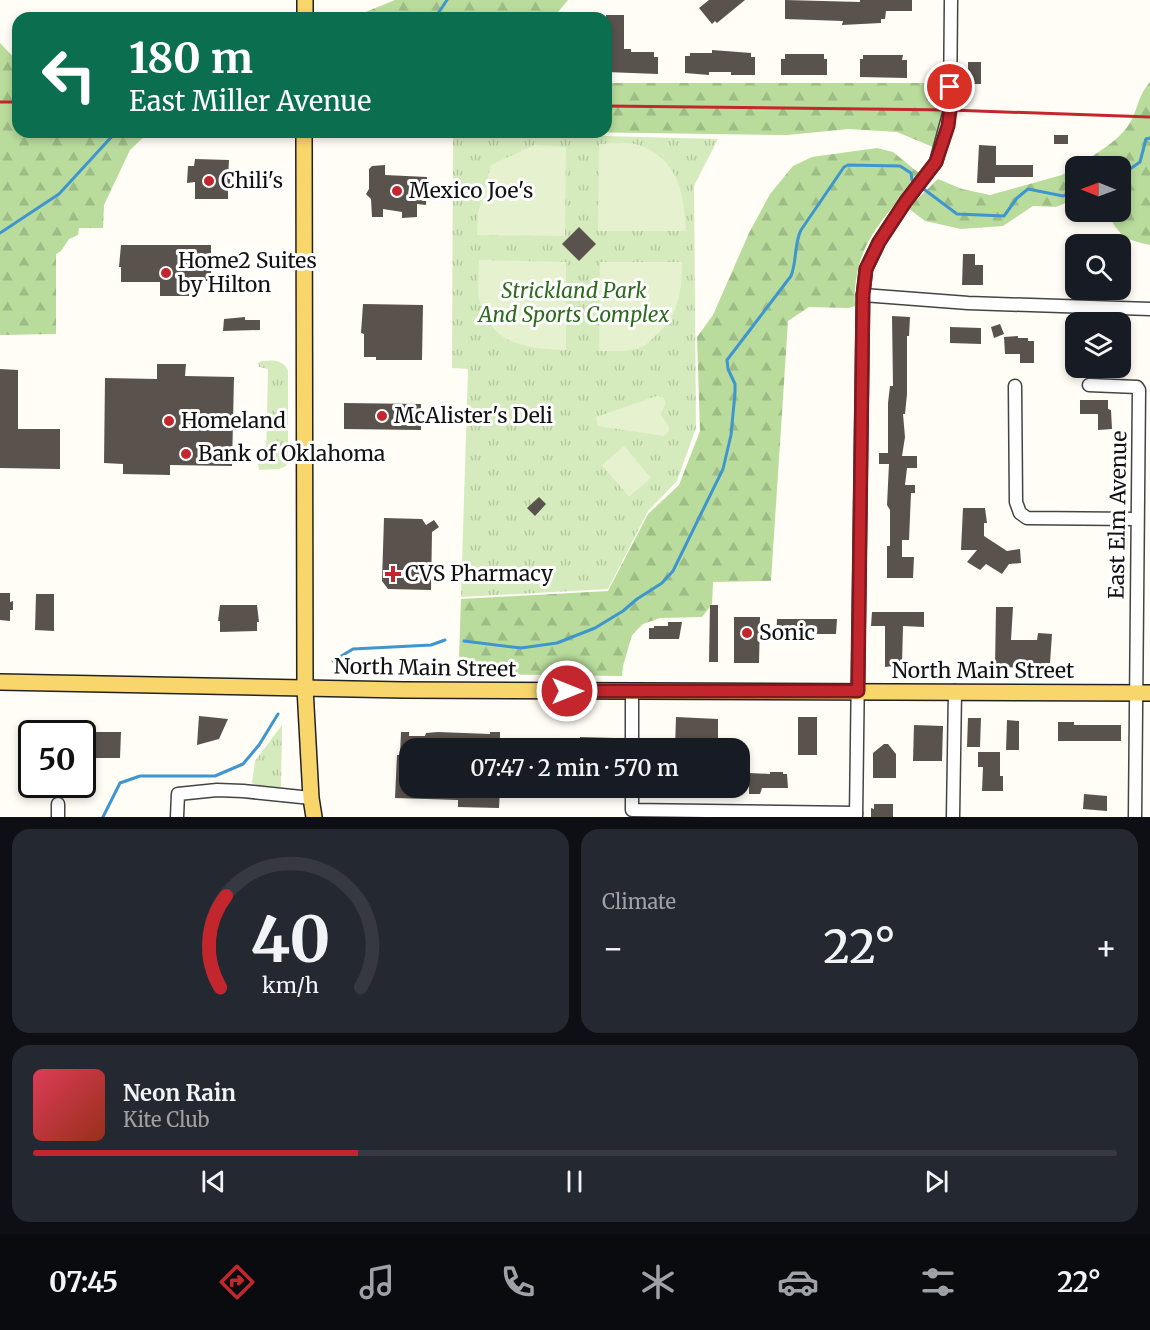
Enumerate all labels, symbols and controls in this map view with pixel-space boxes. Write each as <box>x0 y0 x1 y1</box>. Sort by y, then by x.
text: 180 m <box>129 32 253 84</box>
icon: left <box>30 36 108 114</box>
pin <box>924 61 975 112</box>
icon: arrive <box>933 70 966 103</box>
text: East Miller Avenue <box>129 84 371 118</box>
north arrow <box>1065 156 1131 222</box>
map controls <box>1065 156 1131 378</box>
place label: Chili's <box>221 167 283 194</box>
marker: Chili's <box>202 174 216 188</box>
place label: Mexico Joe's <box>409 177 533 204</box>
marker: Mexico Joe's <box>390 184 404 198</box>
button: search <box>1065 234 1131 300</box>
place label: Home2 Suites by Hilton <box>177 247 317 298</box>
marker: Home2 Suites by Hilton <box>159 266 173 280</box>
park label: Strickland Park And Sports Complex <box>477 277 670 328</box>
button: layers <box>1065 312 1131 378</box>
place label: McAlister's Deli <box>394 402 553 429</box>
place label: Homeland <box>181 407 286 434</box>
marker: McAlister's Deli <box>375 409 389 423</box>
marker: Homeland <box>162 414 176 428</box>
street label: East Elm Avenue <box>1103 431 1132 599</box>
place label: Bank of Oklahoma <box>198 440 385 467</box>
marker: Bank of Oklahoma <box>179 447 193 461</box>
place label: CVS Pharmacy <box>405 560 554 587</box>
marker: CVS Pharmacy <box>386 567 400 581</box>
place label: Sonic <box>759 619 815 646</box>
marker: Sonic <box>740 626 754 640</box>
street label: North Main Street <box>334 652 516 683</box>
street label: North Main Street <box>892 657 1074 684</box>
position arrow <box>535 659 599 723</box>
speed limit sign: 50 <box>18 720 96 798</box>
text: 07:47 · 2 min · 570 m <box>470 754 679 782</box>
text: Climate <box>602 889 676 914</box>
text: 40 <box>250 901 331 979</box>
text: 22° <box>823 919 896 975</box>
text: − <box>602 928 624 969</box>
text: + <box>1095 928 1117 969</box>
text: km/h <box>262 972 319 999</box>
text: Neon Rain <box>123 1079 236 1107</box>
text: Kite Club <box>123 1107 209 1132</box>
icon: previous <box>197 1165 230 1198</box>
icon: pause <box>558 1165 591 1198</box>
icon: next <box>920 1165 953 1198</box>
icon: directions <box>216 1261 258 1303</box>
icon: music <box>356 1261 398 1303</box>
icon: phone <box>497 1261 539 1303</box>
icon: climate <box>637 1261 679 1303</box>
icon: car <box>777 1261 819 1303</box>
icon: filters <box>917 1261 959 1303</box>
text: 07:45 <box>49 1265 118 1299</box>
text: 22° <box>1057 1265 1101 1299</box>

